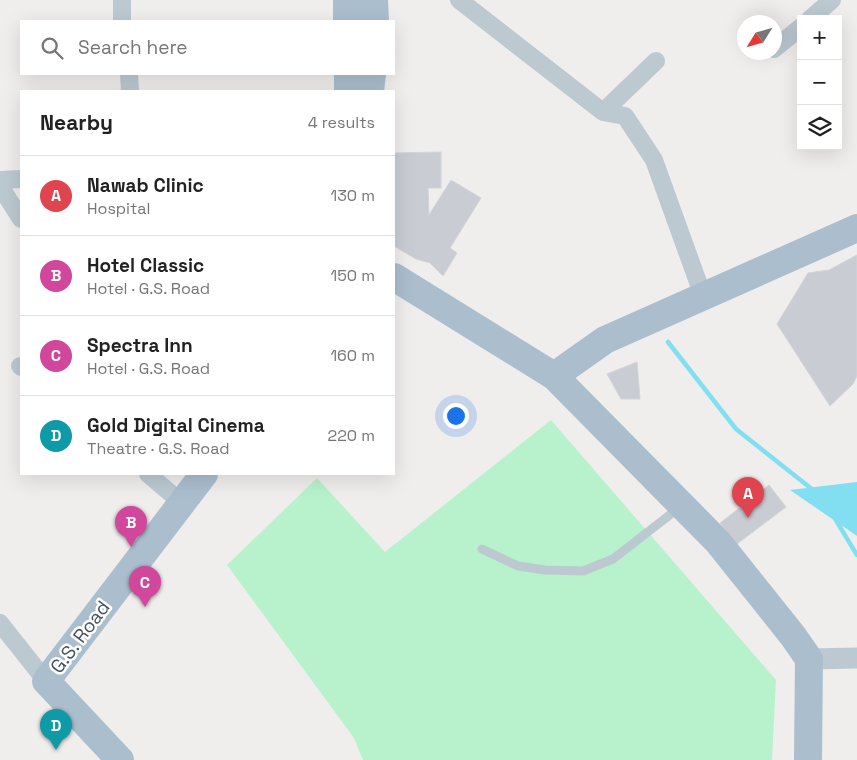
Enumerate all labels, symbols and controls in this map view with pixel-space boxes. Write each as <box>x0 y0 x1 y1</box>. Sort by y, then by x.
north arrow <box>737 15 782 60</box>
map controls <box>797 15 842 150</box>
button: + <box>797 15 842 60</box>
search box <box>20 20 395 75</box>
icon: search <box>38 34 66 62</box>
text: Search here <box>78 35 188 60</box>
button: − <box>797 60 842 105</box>
button: layers <box>797 105 842 150</box>
text: Nearby <box>40 109 113 136</box>
text: 4 results <box>308 112 375 133</box>
text: Nawab Clinic <box>87 173 204 198</box>
text: A <box>51 185 61 206</box>
text: 130 m <box>331 185 375 206</box>
text: Hospital <box>87 198 150 219</box>
text: Hotel Classic <box>87 253 204 278</box>
text: B <box>51 265 61 286</box>
text: 150 m <box>331 265 375 286</box>
text: Hotel · G.S. Road <box>87 278 210 299</box>
text: Spectra Inn <box>87 333 193 358</box>
text: C <box>51 345 61 366</box>
text: 160 m <box>330 345 375 366</box>
text: Hotel · G.S. Road <box>87 358 210 379</box>
your location <box>443 403 469 429</box>
text: Gold Digital Cinema <box>87 413 265 438</box>
text: D <box>51 425 61 446</box>
text: 220 m <box>328 425 375 446</box>
text: Theatre · G.S. Road <box>87 438 230 459</box>
pin: A <box>732 477 764 518</box>
pin: B <box>115 506 147 547</box>
pin: C <box>129 566 161 607</box>
street label: G.S. Road <box>45 596 115 678</box>
pin: D <box>40 709 72 750</box>

